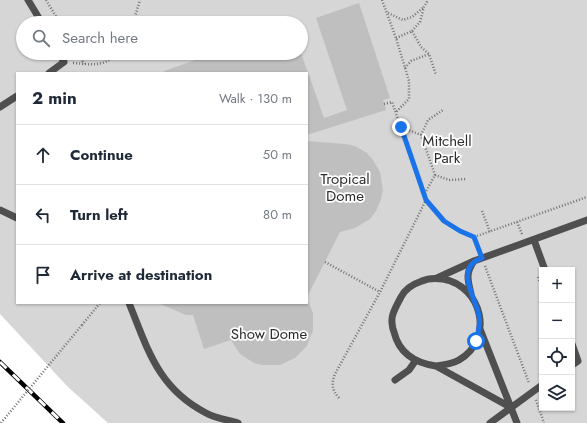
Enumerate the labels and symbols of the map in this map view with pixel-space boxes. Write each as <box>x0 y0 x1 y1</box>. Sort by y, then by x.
route end <box>392 118 410 136</box>
park label: Mitchell Park <box>422 130 472 169</box>
park label: Tropical Dome <box>320 168 370 207</box>
park label: Show Dome <box>231 323 308 345</box>
route start <box>467 332 485 350</box>

